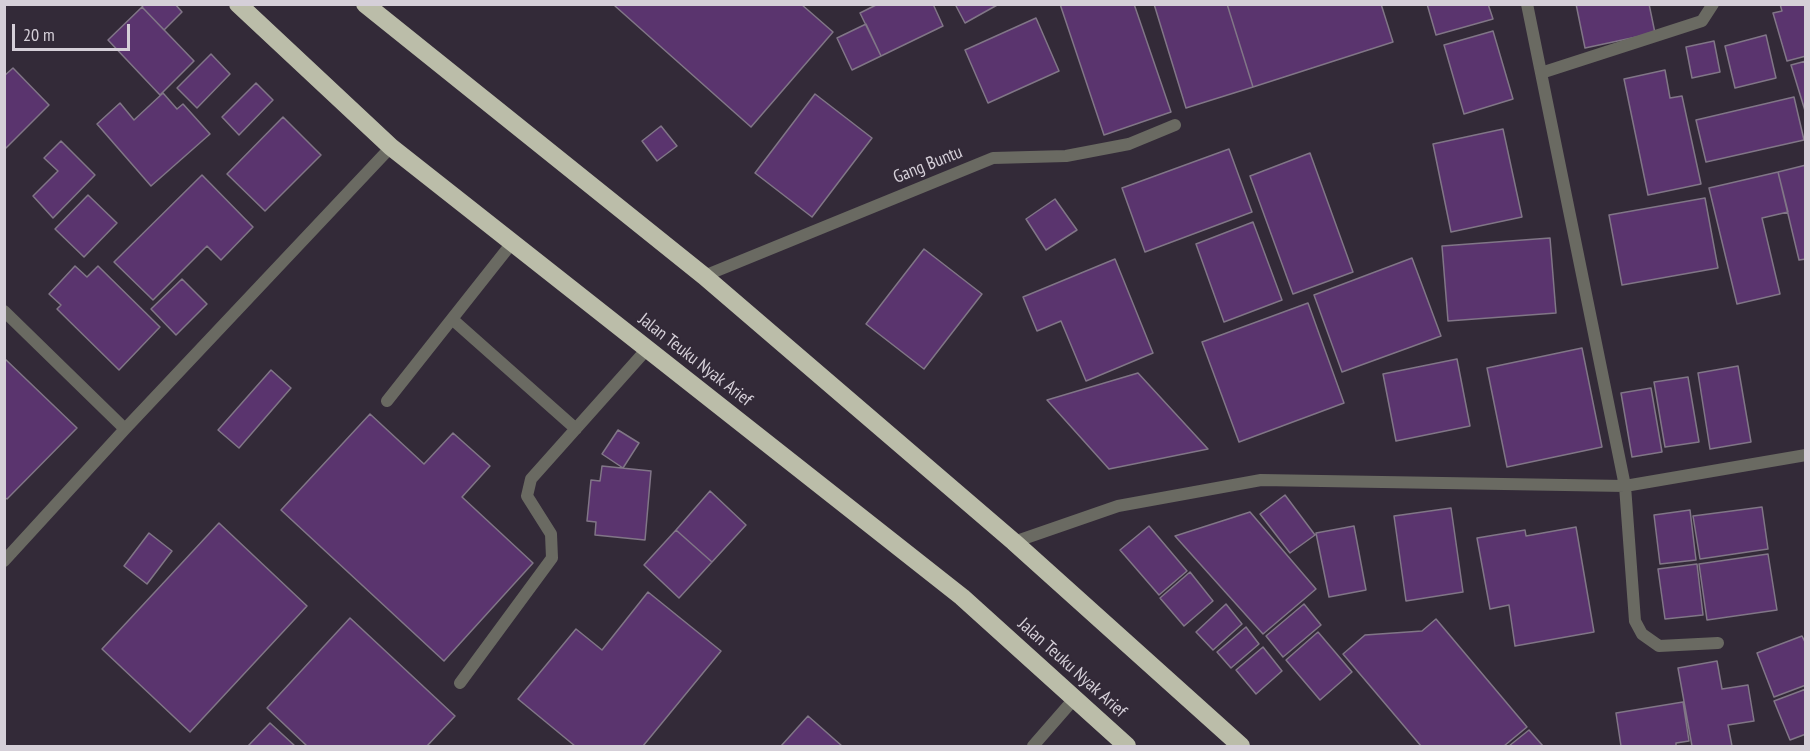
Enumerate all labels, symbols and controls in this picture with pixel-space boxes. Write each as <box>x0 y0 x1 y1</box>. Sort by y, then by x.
scale bar <box>15 12 134 50</box>
text: 20 m <box>23 23 55 46</box>
street label: Gang Buntu <box>890 141 966 189</box>
street label: Jalan Teuku Nyak Arief <box>634 309 756 411</box>
street label: Jalan Teuku Nyak Arief <box>1013 614 1131 722</box>

